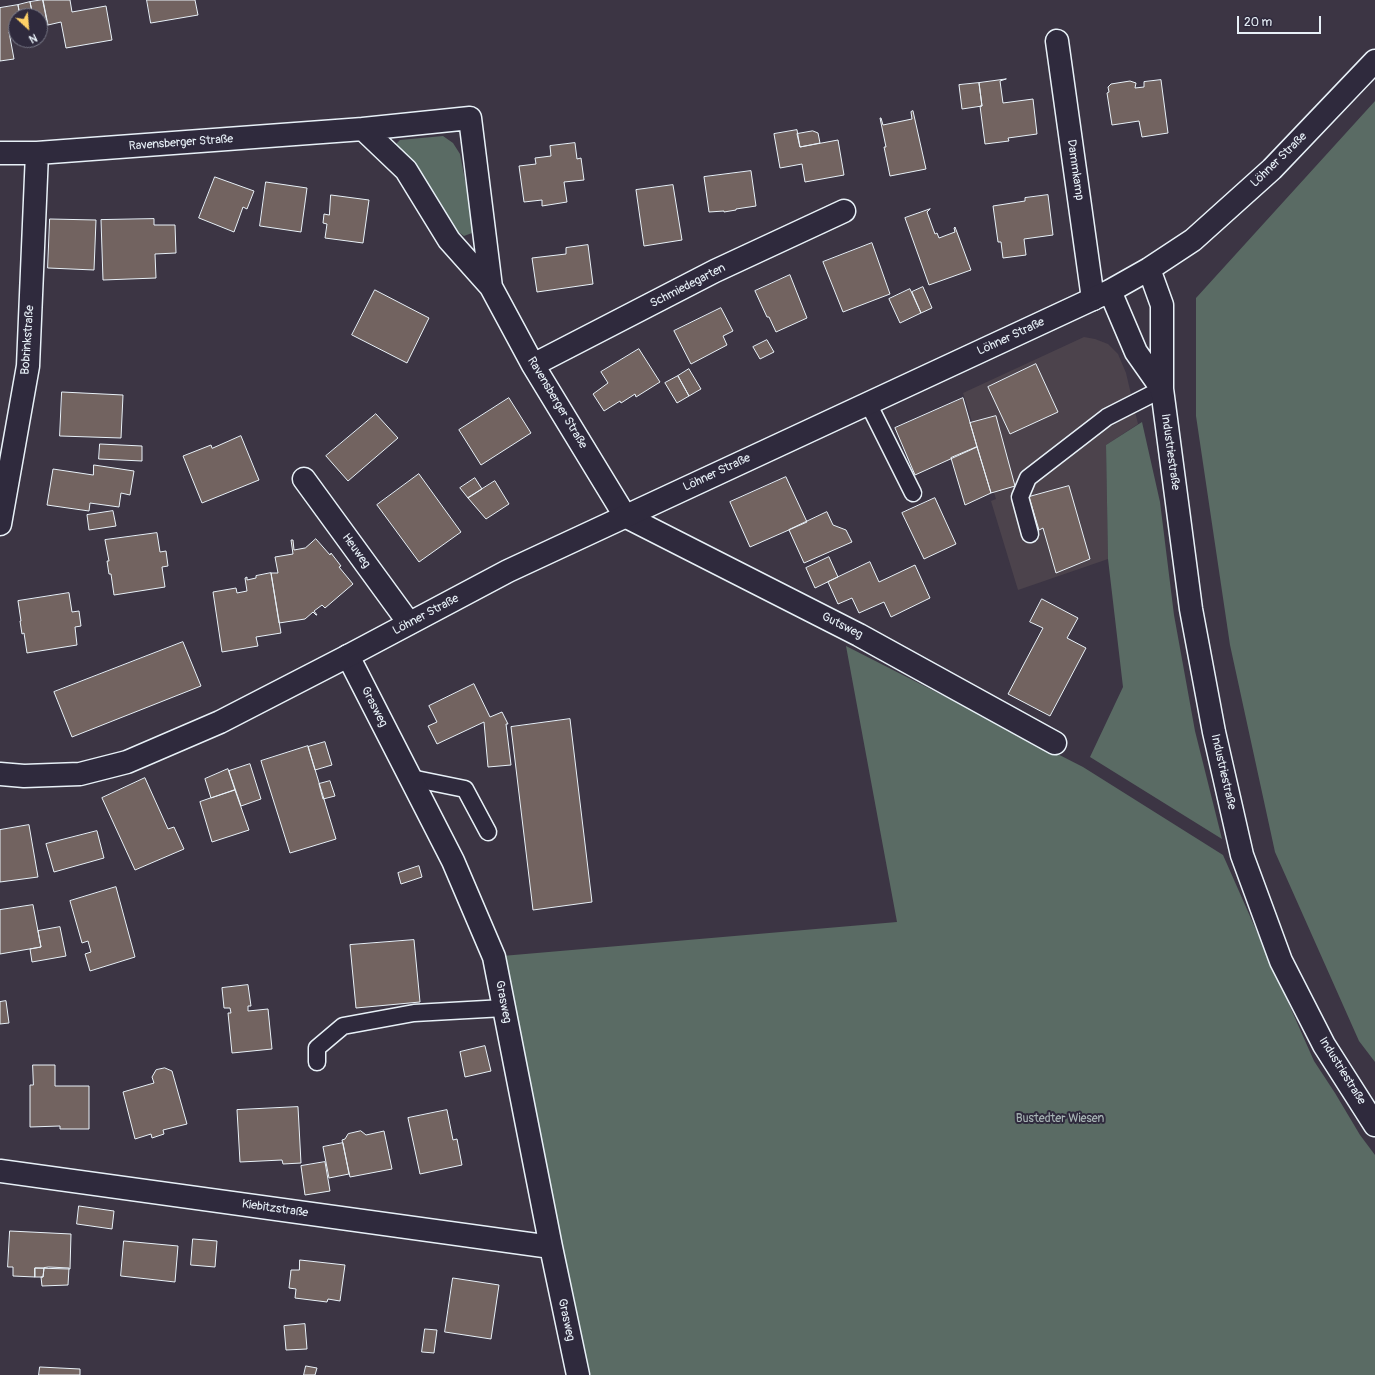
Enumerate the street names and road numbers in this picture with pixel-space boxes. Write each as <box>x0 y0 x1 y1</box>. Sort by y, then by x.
street label: Löhner Straße <box>1248 130 1310 190</box>
street label: Ravensberger Straße <box>128 132 234 154</box>
street label: Dammkamp <box>1064 139 1086 201</box>
street label: Schmiedegarten <box>648 261 728 311</box>
street label: Bobrinkstraße <box>18 305 38 375</box>
street label: Löhner Straße <box>975 315 1047 359</box>
street label: Ravensberger Straße <box>524 354 590 452</box>
street label: Industriestraße <box>1158 413 1182 491</box>
street label: Löhner Straße <box>681 451 753 495</box>
street label: Heuweg <box>339 531 373 571</box>
street label: Löhner Straße <box>391 592 461 638</box>
street label: Gutsweg <box>819 610 865 642</box>
street label: Grasweg <box>358 684 390 730</box>
street label: Industriestraße <box>1207 733 1239 811</box>
street label: Grasweg <box>492 979 514 1025</box>
street label: Industriestraße <box>1315 1034 1369 1108</box>
street label: Kiebitzstraße <box>241 1197 309 1221</box>
street label: Grasweg <box>554 1297 578 1343</box>

